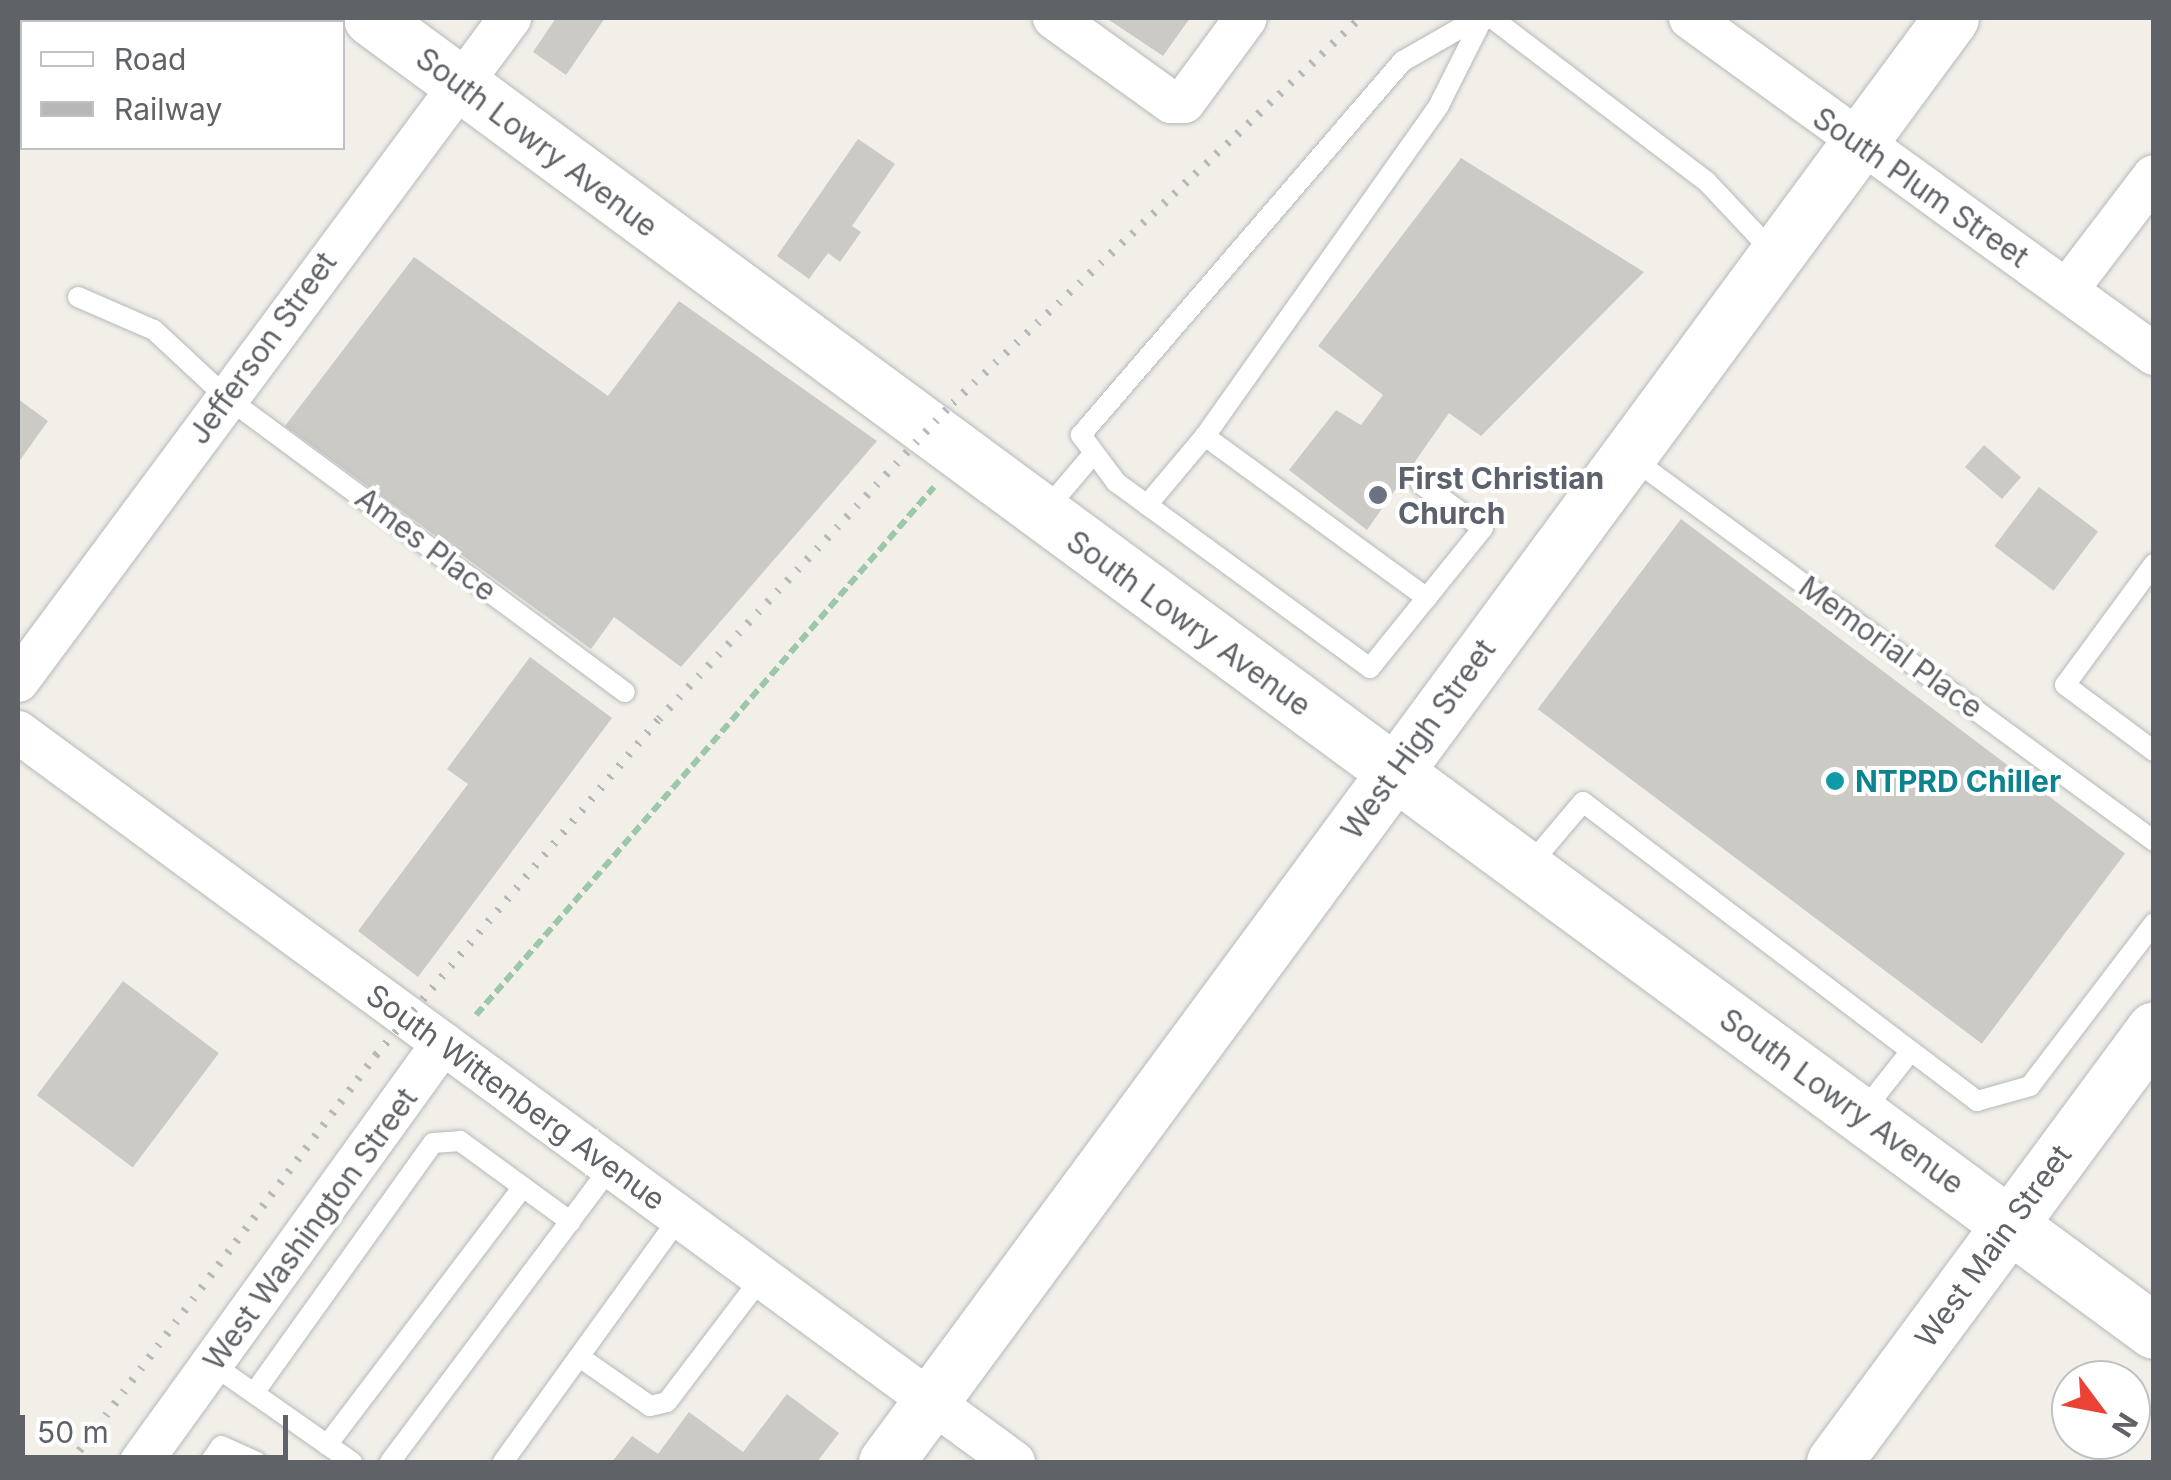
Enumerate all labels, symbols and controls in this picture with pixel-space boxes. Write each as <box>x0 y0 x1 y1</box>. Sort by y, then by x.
legend <box>20 20 345 150</box>
street label: South Lowry Avenue <box>409 40 665 244</box>
text: Road <box>114 41 186 77</box>
text: Railway <box>114 91 222 127</box>
street label: South Plum Street <box>1806 99 2036 275</box>
street label: Jefferson Street <box>180 245 344 451</box>
place label: First Christian Church <box>1398 460 1604 530</box>
street label: Ames Place <box>349 479 503 609</box>
marker: First Christian Church <box>1367 484 1389 506</box>
street label: South Lowry Avenue <box>1060 523 1318 723</box>
street label: Memorial Place <box>1792 568 1990 726</box>
street label: West High Street <box>1333 632 1503 846</box>
place label: NTPRD Chiller <box>1855 763 2061 799</box>
marker: NTPRD Chiller <box>1824 770 1846 792</box>
street label: South Wittenberg Avenue <box>360 976 672 1218</box>
street label: South Lowry Avenue <box>1713 1001 1971 1201</box>
street label: West Washington Street <box>196 1081 424 1377</box>
street label: West Main Street <box>1907 1138 2079 1354</box>
north arrow <box>2051 1360 2151 1460</box>
scale bar <box>25 1395 292 1457</box>
text: N <box>2105 1407 2145 1443</box>
text: 50 m <box>37 1414 109 1450</box>

